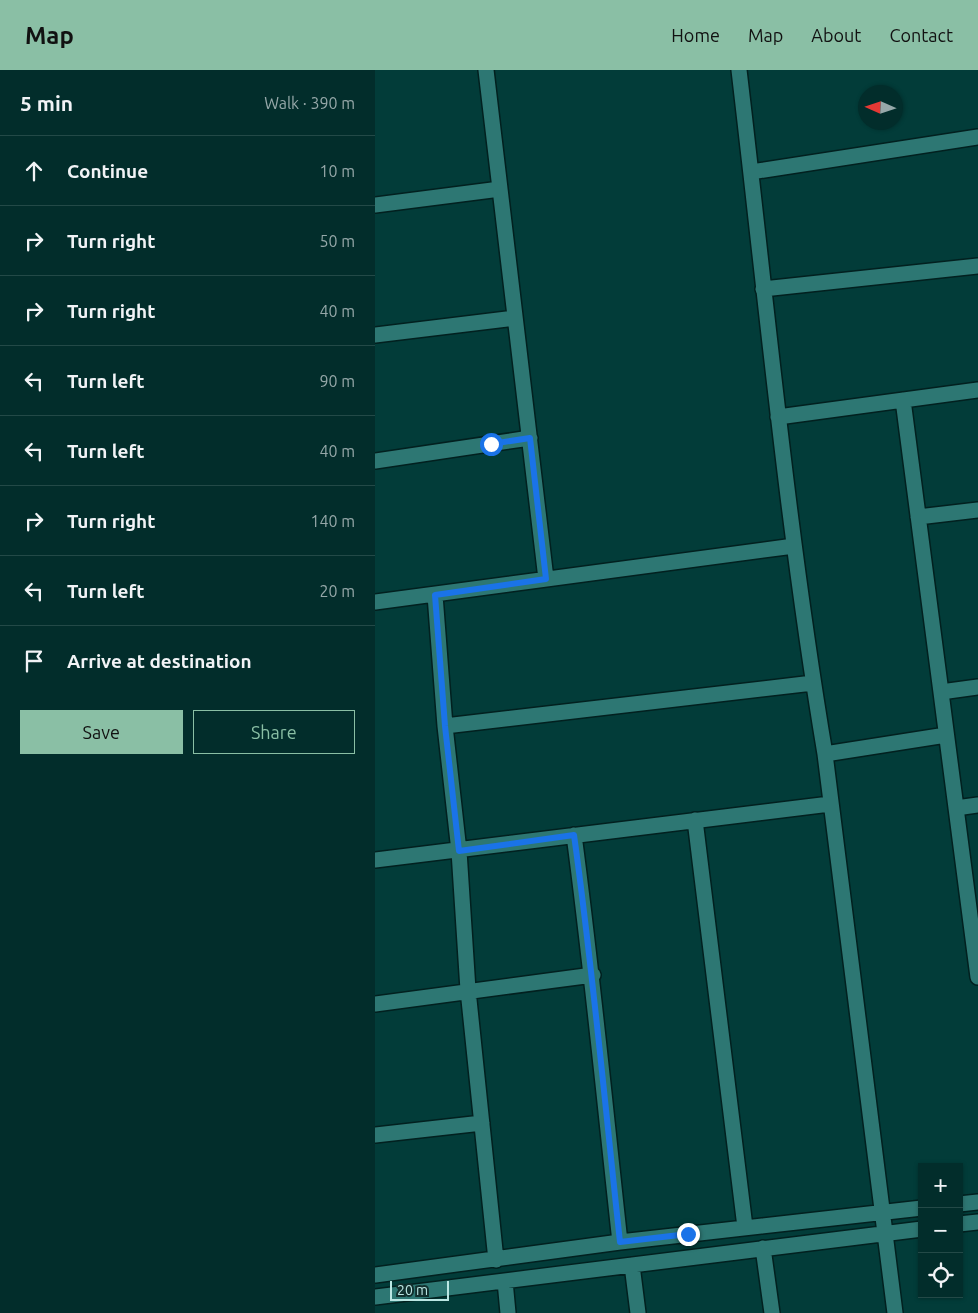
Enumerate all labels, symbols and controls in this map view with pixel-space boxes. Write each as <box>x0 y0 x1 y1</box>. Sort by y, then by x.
text: Map <box>25 22 74 49</box>
text: Home <box>671 25 720 45</box>
text: Map <box>748 25 783 45</box>
text: About <box>811 25 861 45</box>
text: Contact <box>889 25 953 45</box>
north arrow <box>858 85 903 130</box>
text: 5 min <box>20 91 73 115</box>
text: Walk · 390 m <box>264 94 355 112</box>
icon: ahead <box>20 157 48 185</box>
text: Continue <box>67 160 148 182</box>
text: 10 m <box>319 162 355 180</box>
icon: right <box>20 227 48 255</box>
text: Turn right <box>67 230 155 252</box>
text: 50 m <box>319 232 355 250</box>
icon: right <box>20 297 48 325</box>
text: Turn right <box>67 300 155 322</box>
text: 40 m <box>319 302 355 320</box>
icon: left <box>20 367 48 395</box>
text: Turn left <box>67 370 145 392</box>
text: 90 m <box>319 372 355 390</box>
route start <box>480 433 503 456</box>
icon: left <box>20 437 48 465</box>
text: Turn left <box>67 440 145 462</box>
text: 40 m <box>319 442 355 460</box>
icon: right <box>20 507 48 535</box>
text: Turn right <box>67 510 155 532</box>
text: 140 m <box>310 512 355 530</box>
icon: left <box>20 577 48 605</box>
text: Turn left <box>67 580 145 602</box>
text: 20 m <box>319 582 355 600</box>
icon: arrive <box>20 647 48 675</box>
text: Arrive at destination <box>67 650 252 672</box>
button: Save <box>20 710 183 754</box>
button: Share <box>193 710 355 754</box>
map controls <box>918 1163 963 1298</box>
button: + <box>918 1163 963 1208</box>
button: − <box>918 1208 963 1253</box>
route end <box>677 1223 700 1246</box>
button: locate <box>918 1253 963 1298</box>
scale bar <box>390 1278 449 1301</box>
text: 20 m <box>397 1282 428 1298</box>

